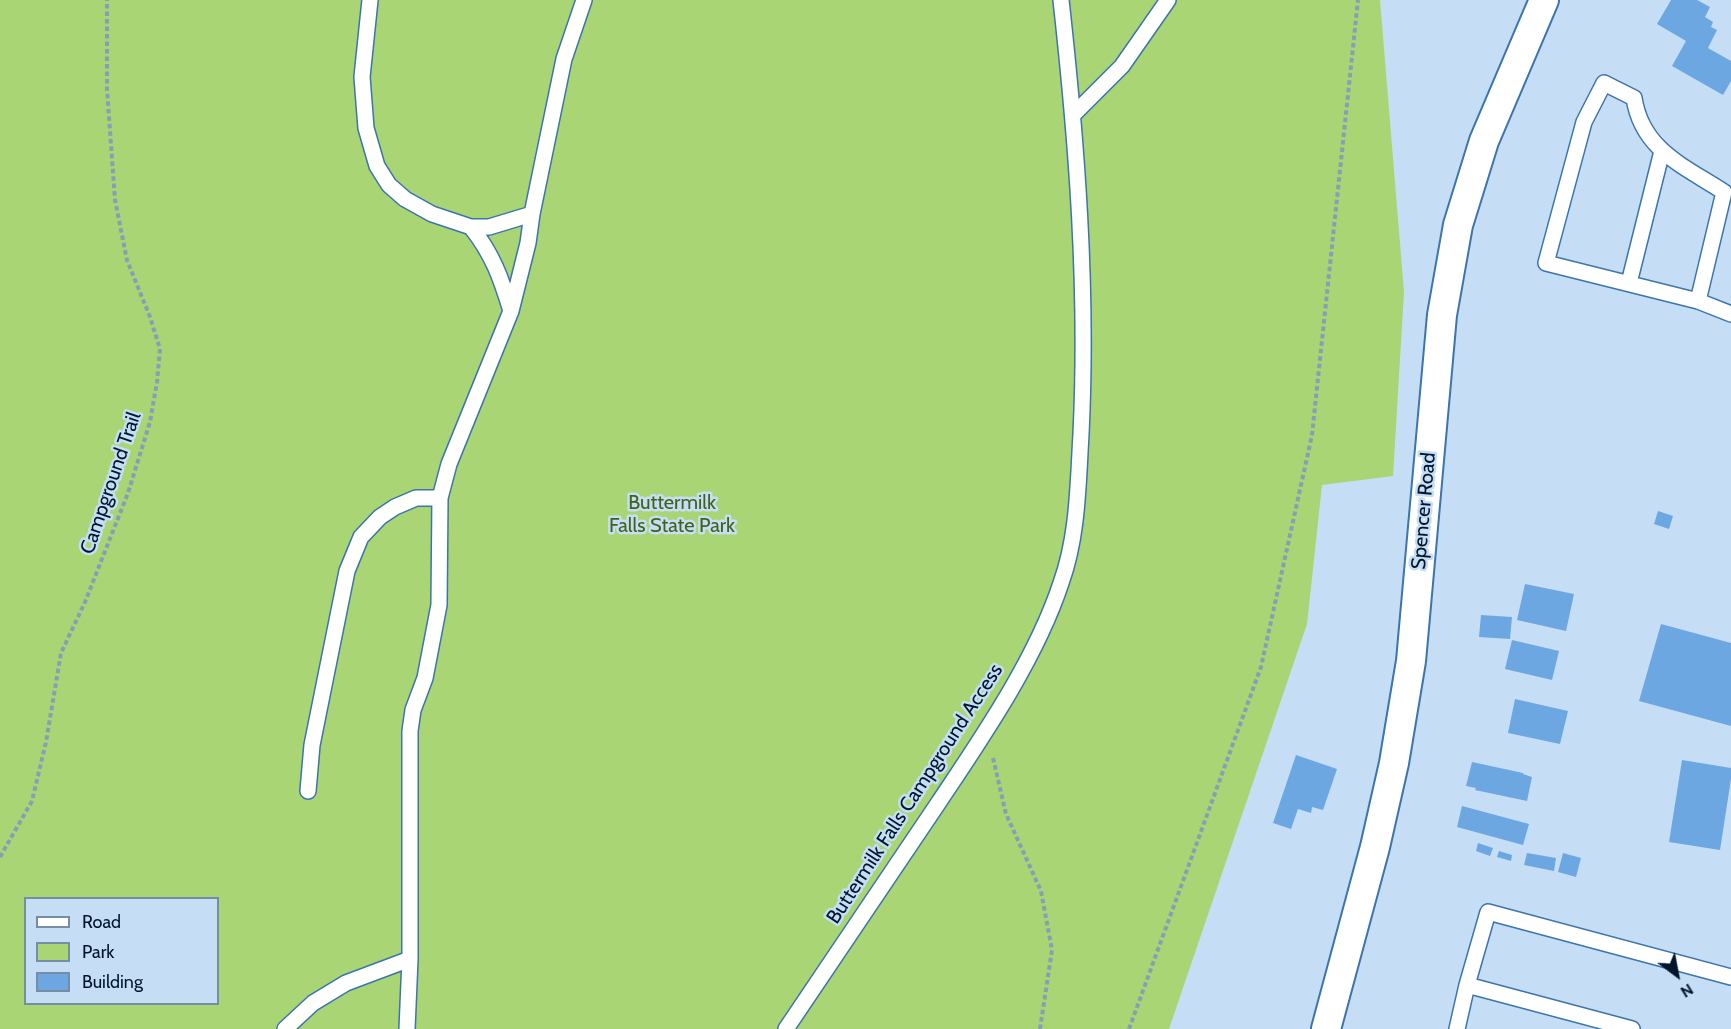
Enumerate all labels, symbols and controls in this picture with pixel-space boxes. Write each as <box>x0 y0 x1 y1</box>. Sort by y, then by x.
street label: Campground Trail <box>75 409 147 557</box>
street label: Spencer Road <box>1407 451 1441 571</box>
park label: Buttermilk Falls State Park <box>609 491 735 538</box>
street label: Buttermilk Falls Campground Access <box>822 660 1008 928</box>
legend <box>24 897 219 1005</box>
text: Road <box>82 911 121 933</box>
text: Park <box>82 941 114 963</box>
north arrow <box>1647 945 1707 1005</box>
text: Building <box>82 971 143 993</box>
text: N <box>1677 980 1697 1002</box>

